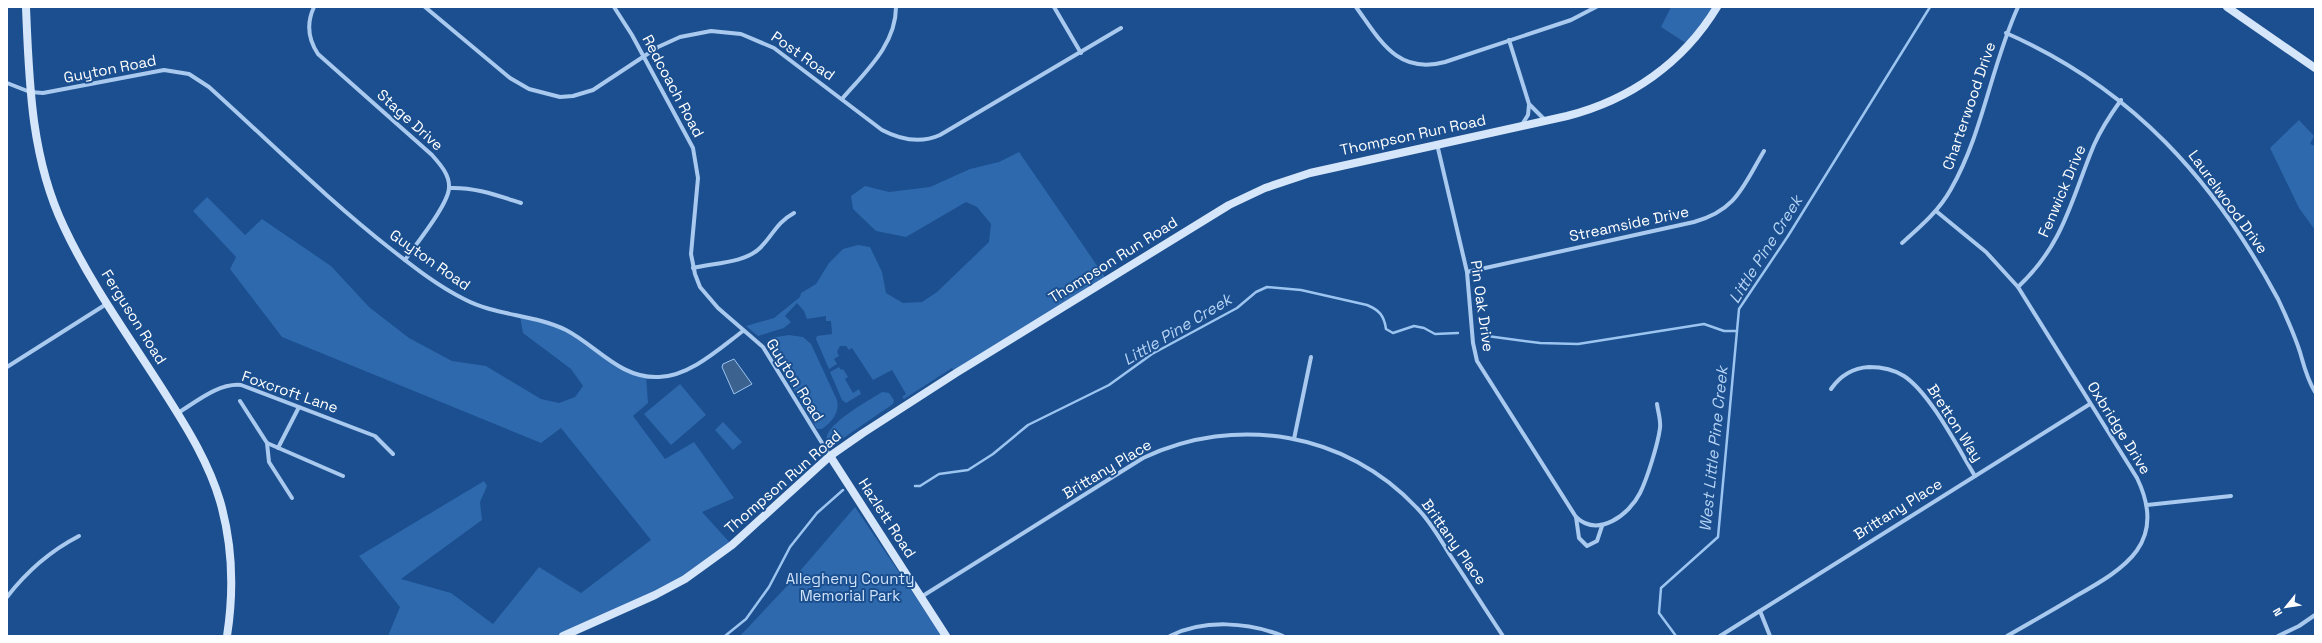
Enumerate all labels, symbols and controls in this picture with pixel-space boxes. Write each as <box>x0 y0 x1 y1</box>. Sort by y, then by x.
street label: Post Road <box>768 27 839 84</box>
street label: Redcoach Road <box>638 31 708 140</box>
street label: Charterwood Drive <box>1938 39 1999 172</box>
street label: Guyton Road <box>62 50 158 87</box>
street label: Stage Drive <box>373 85 448 154</box>
street label: Thompson Run Road <box>1338 110 1488 159</box>
street label: Fenwick Drive <box>2034 142 2090 240</box>
street label: Laurelwood Drive <box>2184 146 2272 257</box>
water label: Little Pine Creek <box>1724 189 1808 307</box>
street label: Streamside Drive <box>1567 202 1691 245</box>
street label: Thompson Run Road <box>1045 212 1181 307</box>
street label: Guyton Road <box>386 225 474 294</box>
street label: Pin Oak Drive <box>1467 259 1498 353</box>
street label: Ferguson Road <box>98 266 171 368</box>
water label: Little Pine Creek <box>1119 287 1238 370</box>
street label: Guyton Road <box>762 335 828 425</box>
water label: West Little Pine Creek <box>1694 363 1733 533</box>
street label: Foxcroft Lane <box>240 366 341 417</box>
street label: Oxbridge Drive <box>2083 378 2156 478</box>
street label: Bretton Way <box>1923 380 1988 465</box>
street label: Thompson Run Road <box>720 426 845 538</box>
street label: Brittany Place <box>1059 434 1155 503</box>
street label: Hazlett Road <box>855 474 920 561</box>
street label: Brittany Place <box>1850 474 1946 543</box>
street label: Brittany Place <box>1418 495 1491 588</box>
park label: Allegheny County Memorial Park <box>786 569 914 605</box>
north arrow <box>2266 587 2306 627</box>
text: N <box>2269 605 2285 619</box>

